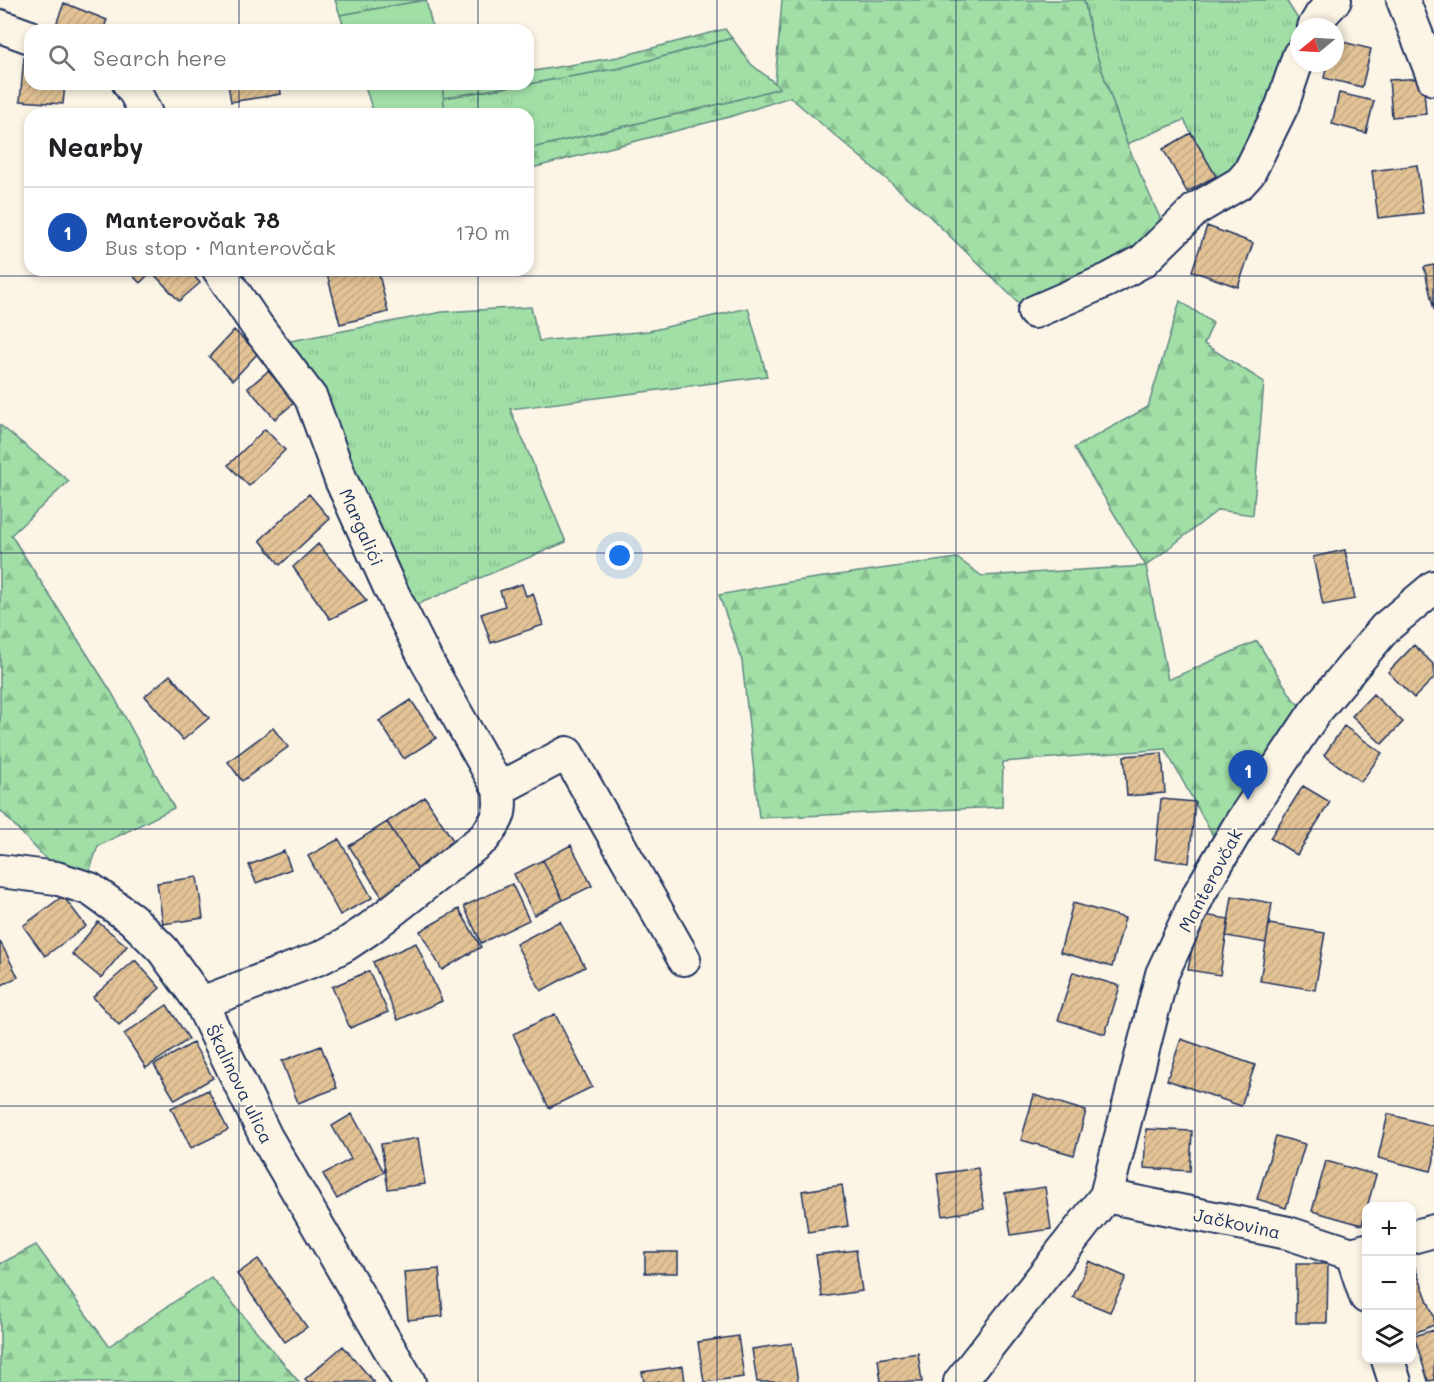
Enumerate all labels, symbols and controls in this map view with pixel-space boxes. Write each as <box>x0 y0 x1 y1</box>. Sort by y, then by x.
north arrow <box>1290 18 1344 72</box>
search box <box>24 24 534 90</box>
icon: search <box>45 41 78 74</box>
text: Search here <box>93 43 227 72</box>
text: Nearby <box>48 130 143 164</box>
text: Manterovčak 78 <box>105 205 280 234</box>
text: 1 <box>63 219 72 245</box>
text: 170 m <box>455 219 510 245</box>
text: Bus stop · Manterovčak <box>105 234 336 260</box>
street label: Margalići <box>334 484 390 570</box>
your location <box>605 541 634 570</box>
pin: 1 <box>1228 750 1268 800</box>
street label: Manterovčak <box>1173 824 1247 936</box>
street label: Škalinova ulica <box>201 1020 279 1148</box>
street label: Jačkovina <box>1191 1202 1283 1244</box>
map controls <box>1362 1202 1416 1364</box>
button: + <box>1362 1202 1416 1256</box>
button: − <box>1362 1256 1416 1310</box>
button: layers <box>1362 1310 1416 1364</box>

